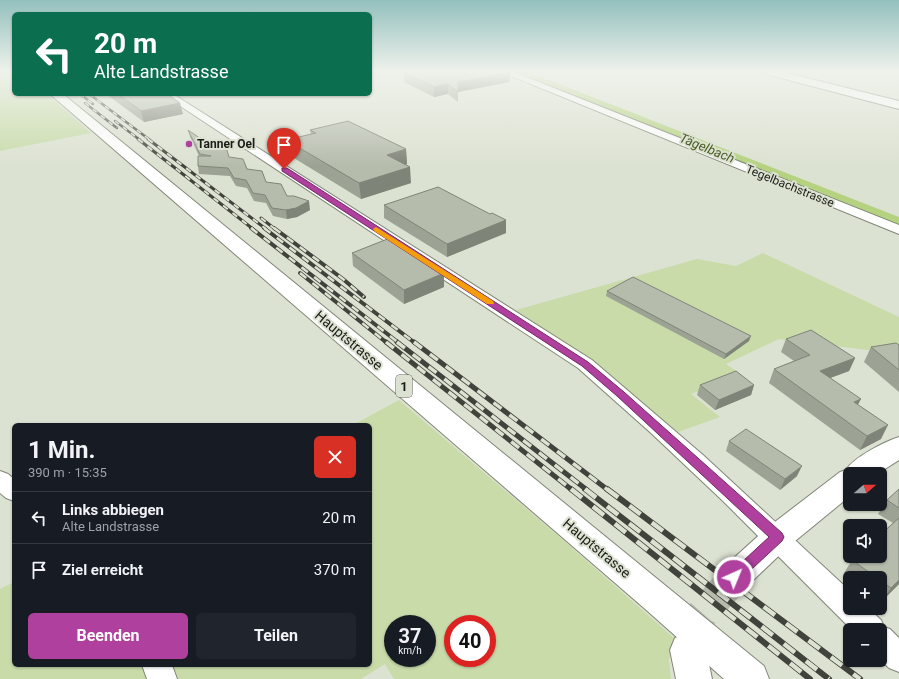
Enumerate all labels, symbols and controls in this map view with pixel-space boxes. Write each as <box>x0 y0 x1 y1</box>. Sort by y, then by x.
text: 20 m <box>94 27 157 60</box>
icon: left <box>28 28 80 80</box>
text: Alte Landstrasse <box>94 61 228 82</box>
pin <box>267 128 301 169</box>
water label: Tägelbach <box>677 130 737 166</box>
icon: arrive <box>273 134 295 156</box>
place label: Tanner Oel <box>197 137 255 151</box>
marker: Tanner Oel <box>184 139 194 149</box>
street label: Tegelbachstrasse <box>744 162 836 210</box>
street label: Hauptstrasse <box>312 307 386 373</box>
road number: 1 <box>396 375 412 397</box>
text: 1 Min. <box>28 436 96 464</box>
button: close <box>314 436 356 478</box>
text: 390 m · 15:35 <box>28 465 107 480</box>
north arrow <box>843 467 887 511</box>
map controls <box>843 467 887 667</box>
text: Links abbiegen <box>62 501 164 519</box>
icon: left <box>28 507 50 529</box>
text: 20 m <box>322 509 356 527</box>
street label: Hauptstrasse <box>560 515 634 581</box>
text: Alte Landstrasse <box>62 519 159 534</box>
button: sound <box>843 519 887 563</box>
position arrow <box>713 556 755 598</box>
icon: arrive <box>28 559 50 581</box>
text: Ziel erreicht <box>62 561 143 579</box>
text: 370 m <box>314 561 356 579</box>
button: + <box>843 571 887 615</box>
button: Beenden <box>28 613 188 659</box>
button: Teilen <box>196 613 356 659</box>
speed limit sign: 40 <box>444 615 496 667</box>
button: − <box>843 623 887 667</box>
text: 37 <box>399 624 421 648</box>
text: km/h <box>398 645 422 656</box>

